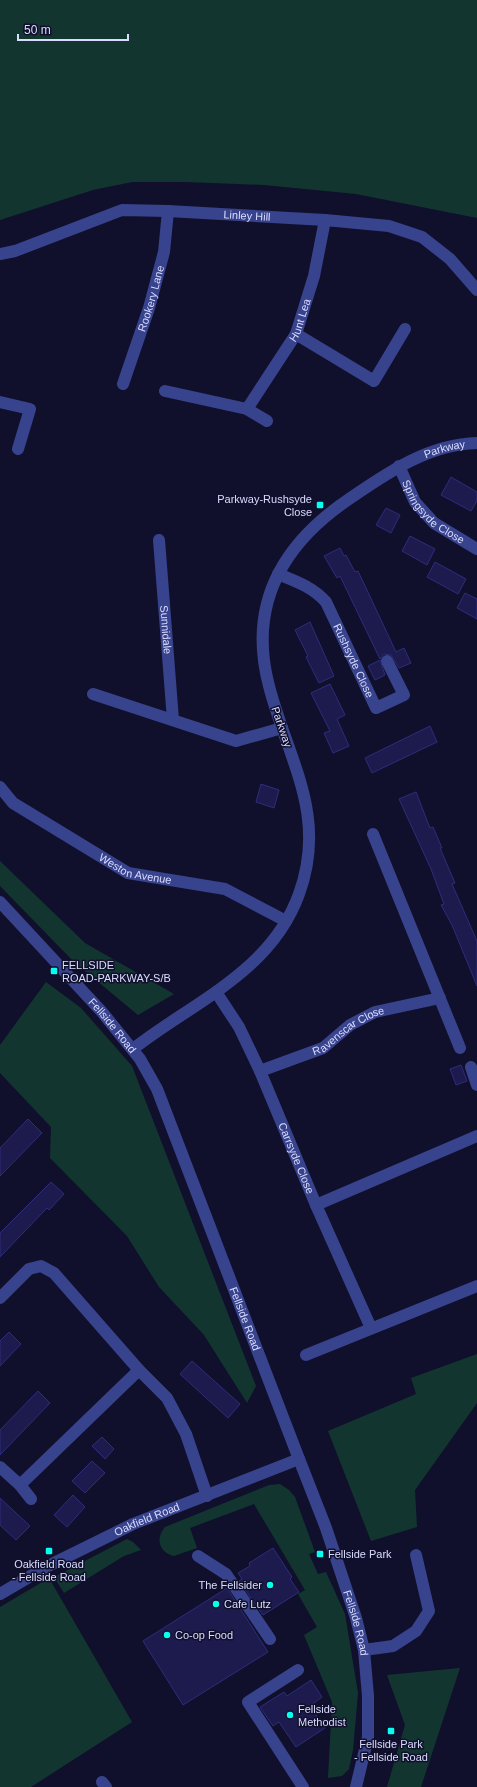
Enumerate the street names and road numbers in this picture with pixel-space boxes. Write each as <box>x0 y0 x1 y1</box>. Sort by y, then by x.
street label: Linley Hill <box>223 208 271 223</box>
street label: Rookery Lane <box>135 264 166 333</box>
street label: Hunt Lea <box>287 296 313 344</box>
street label: Parkway <box>422 438 466 460</box>
street label: Springsyde Close <box>400 478 467 546</box>
street label: Sunnidale <box>158 605 174 655</box>
street label: Rushsyde Close <box>331 622 376 699</box>
street label: Parkway <box>269 705 295 749</box>
street label: Weston Avenue <box>97 851 173 886</box>
street label: Fellside Road <box>86 996 139 1055</box>
street label: Ravenscar Close <box>311 1004 385 1057</box>
street label: Carrsyde Close <box>276 1121 317 1195</box>
street label: Fellside Road <box>227 1285 263 1352</box>
street label: Oakfield Road <box>112 1500 181 1538</box>
street label: Fellside Road <box>341 1589 370 1656</box>

